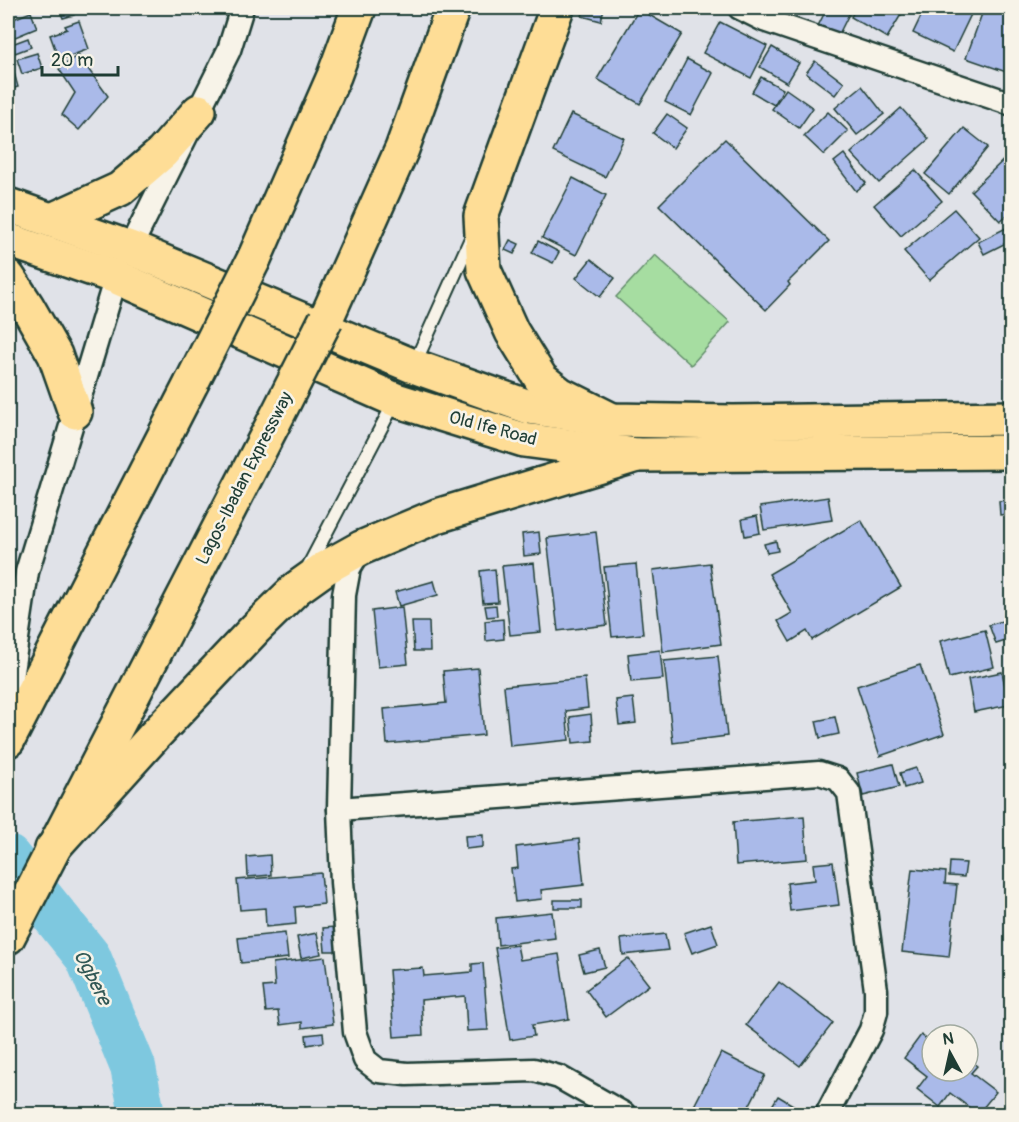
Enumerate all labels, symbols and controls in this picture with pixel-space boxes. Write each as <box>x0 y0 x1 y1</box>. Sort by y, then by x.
scale bar <box>42 39 118 77</box>
text: 20 m <box>51 49 93 72</box>
street label: Lagos-Ibadan Expressway <box>191 388 298 569</box>
street label: Old Ife Road <box>447 406 539 451</box>
water label: Ogbere <box>68 945 118 1011</box>
north arrow <box>920 1023 980 1083</box>
text: N <box>941 1028 955 1050</box>

